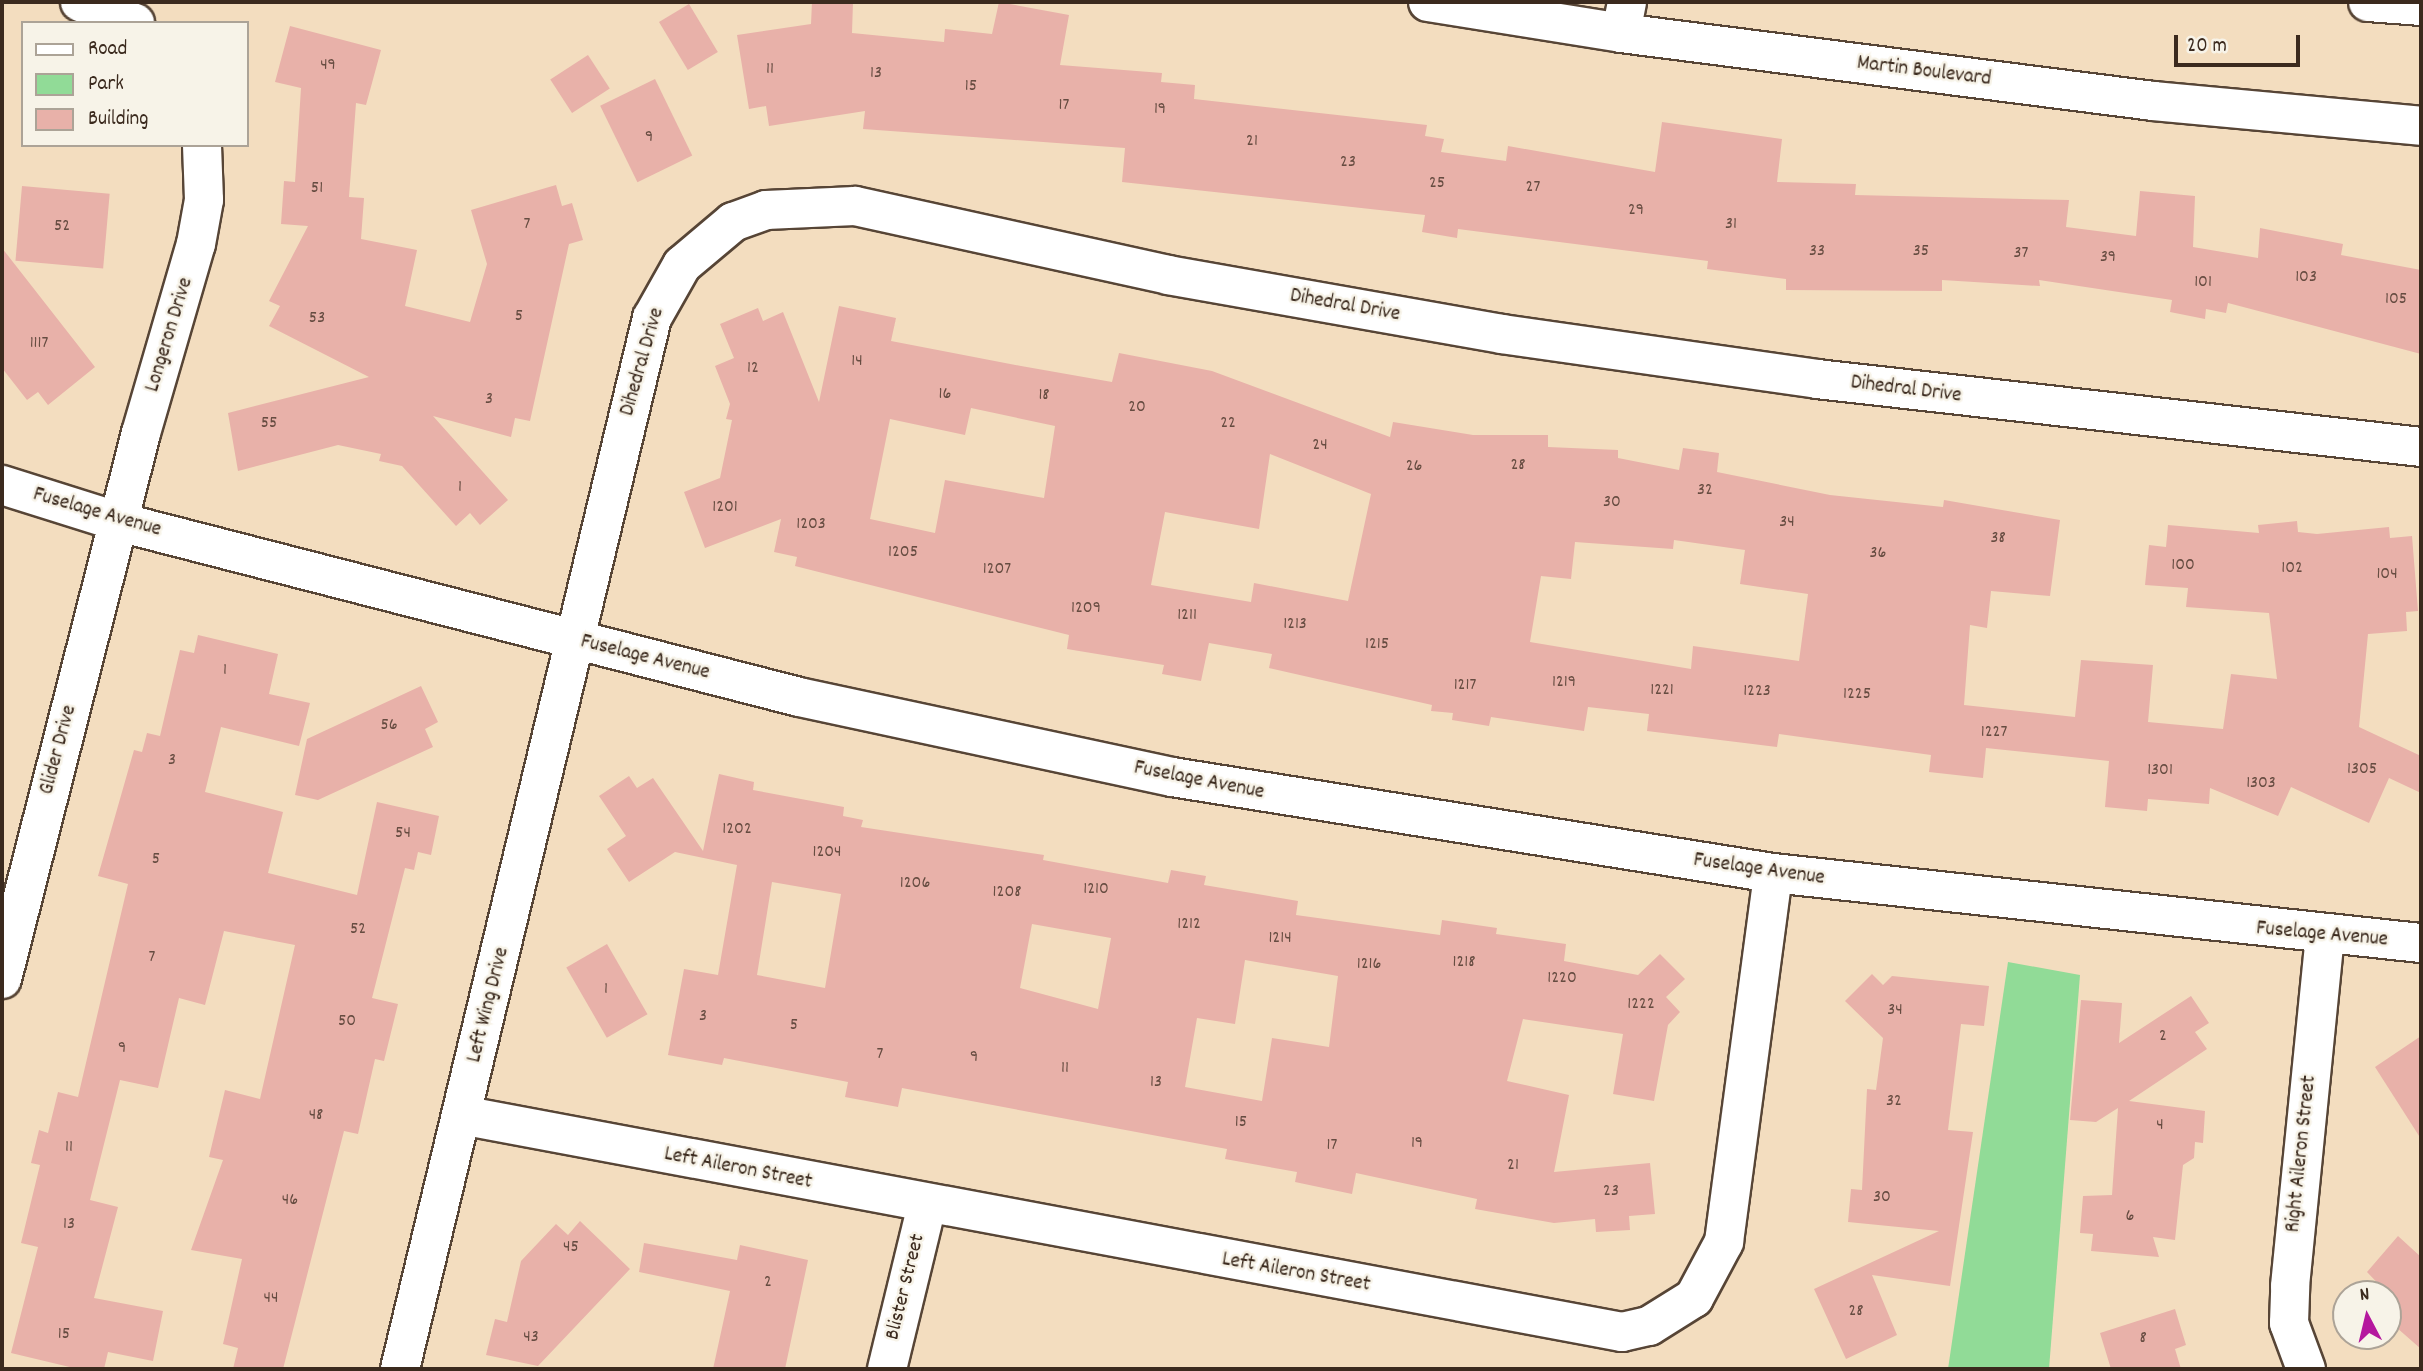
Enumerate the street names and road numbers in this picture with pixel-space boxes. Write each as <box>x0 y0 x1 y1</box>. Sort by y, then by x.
street label: Martin Boulevard <box>1856 51 1992 93</box>
street label: Longeron Drive <box>141 275 199 395</box>
street label: Dihedral Drive <box>1288 284 1402 328</box>
street label: Dihedral Drive <box>616 305 670 419</box>
street label: Dihedral Drive <box>1849 371 1963 409</box>
street label: Fuselage Avenue <box>30 483 164 543</box>
street label: Fuselage Avenue <box>578 630 712 686</box>
street label: Glider Drive <box>35 702 83 798</box>
street label: Fuselage Avenue <box>1132 756 1266 806</box>
street label: Fuselage Avenue <box>1692 848 1826 892</box>
street label: Fuselage Avenue <box>2255 917 2389 953</box>
street label: Left Wing Drive <box>463 945 515 1065</box>
street label: Right Aileron Street <box>2281 1074 2323 1234</box>
street label: Left Aileron Street <box>662 1142 814 1196</box>
street label: Blister Street <box>881 1231 931 1343</box>
street label: Left Aileron Street <box>1220 1248 1372 1298</box>

